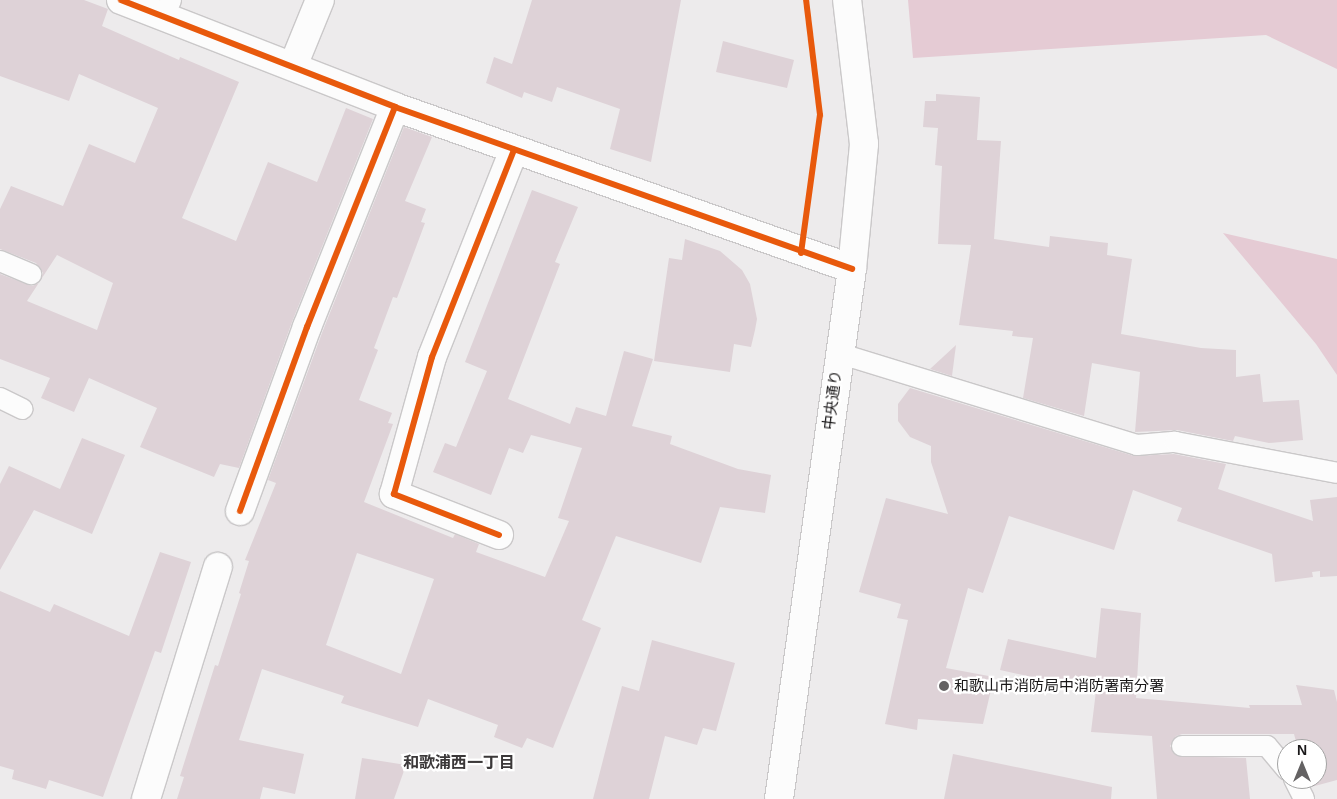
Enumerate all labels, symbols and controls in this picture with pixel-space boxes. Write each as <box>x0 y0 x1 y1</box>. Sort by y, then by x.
street label: 中央通り <box>819 369 845 431</box>
place label: 和歌山市消防局中消防署南分署 <box>954 677 1164 695</box>
marker: 和歌山市消防局中消防署南分署 <box>938 680 950 692</box>
north arrow <box>1277 739 1327 789</box>
text: N <box>1297 742 1307 758</box>
district label: 和歌浦西一丁目 <box>403 753 515 773</box>

